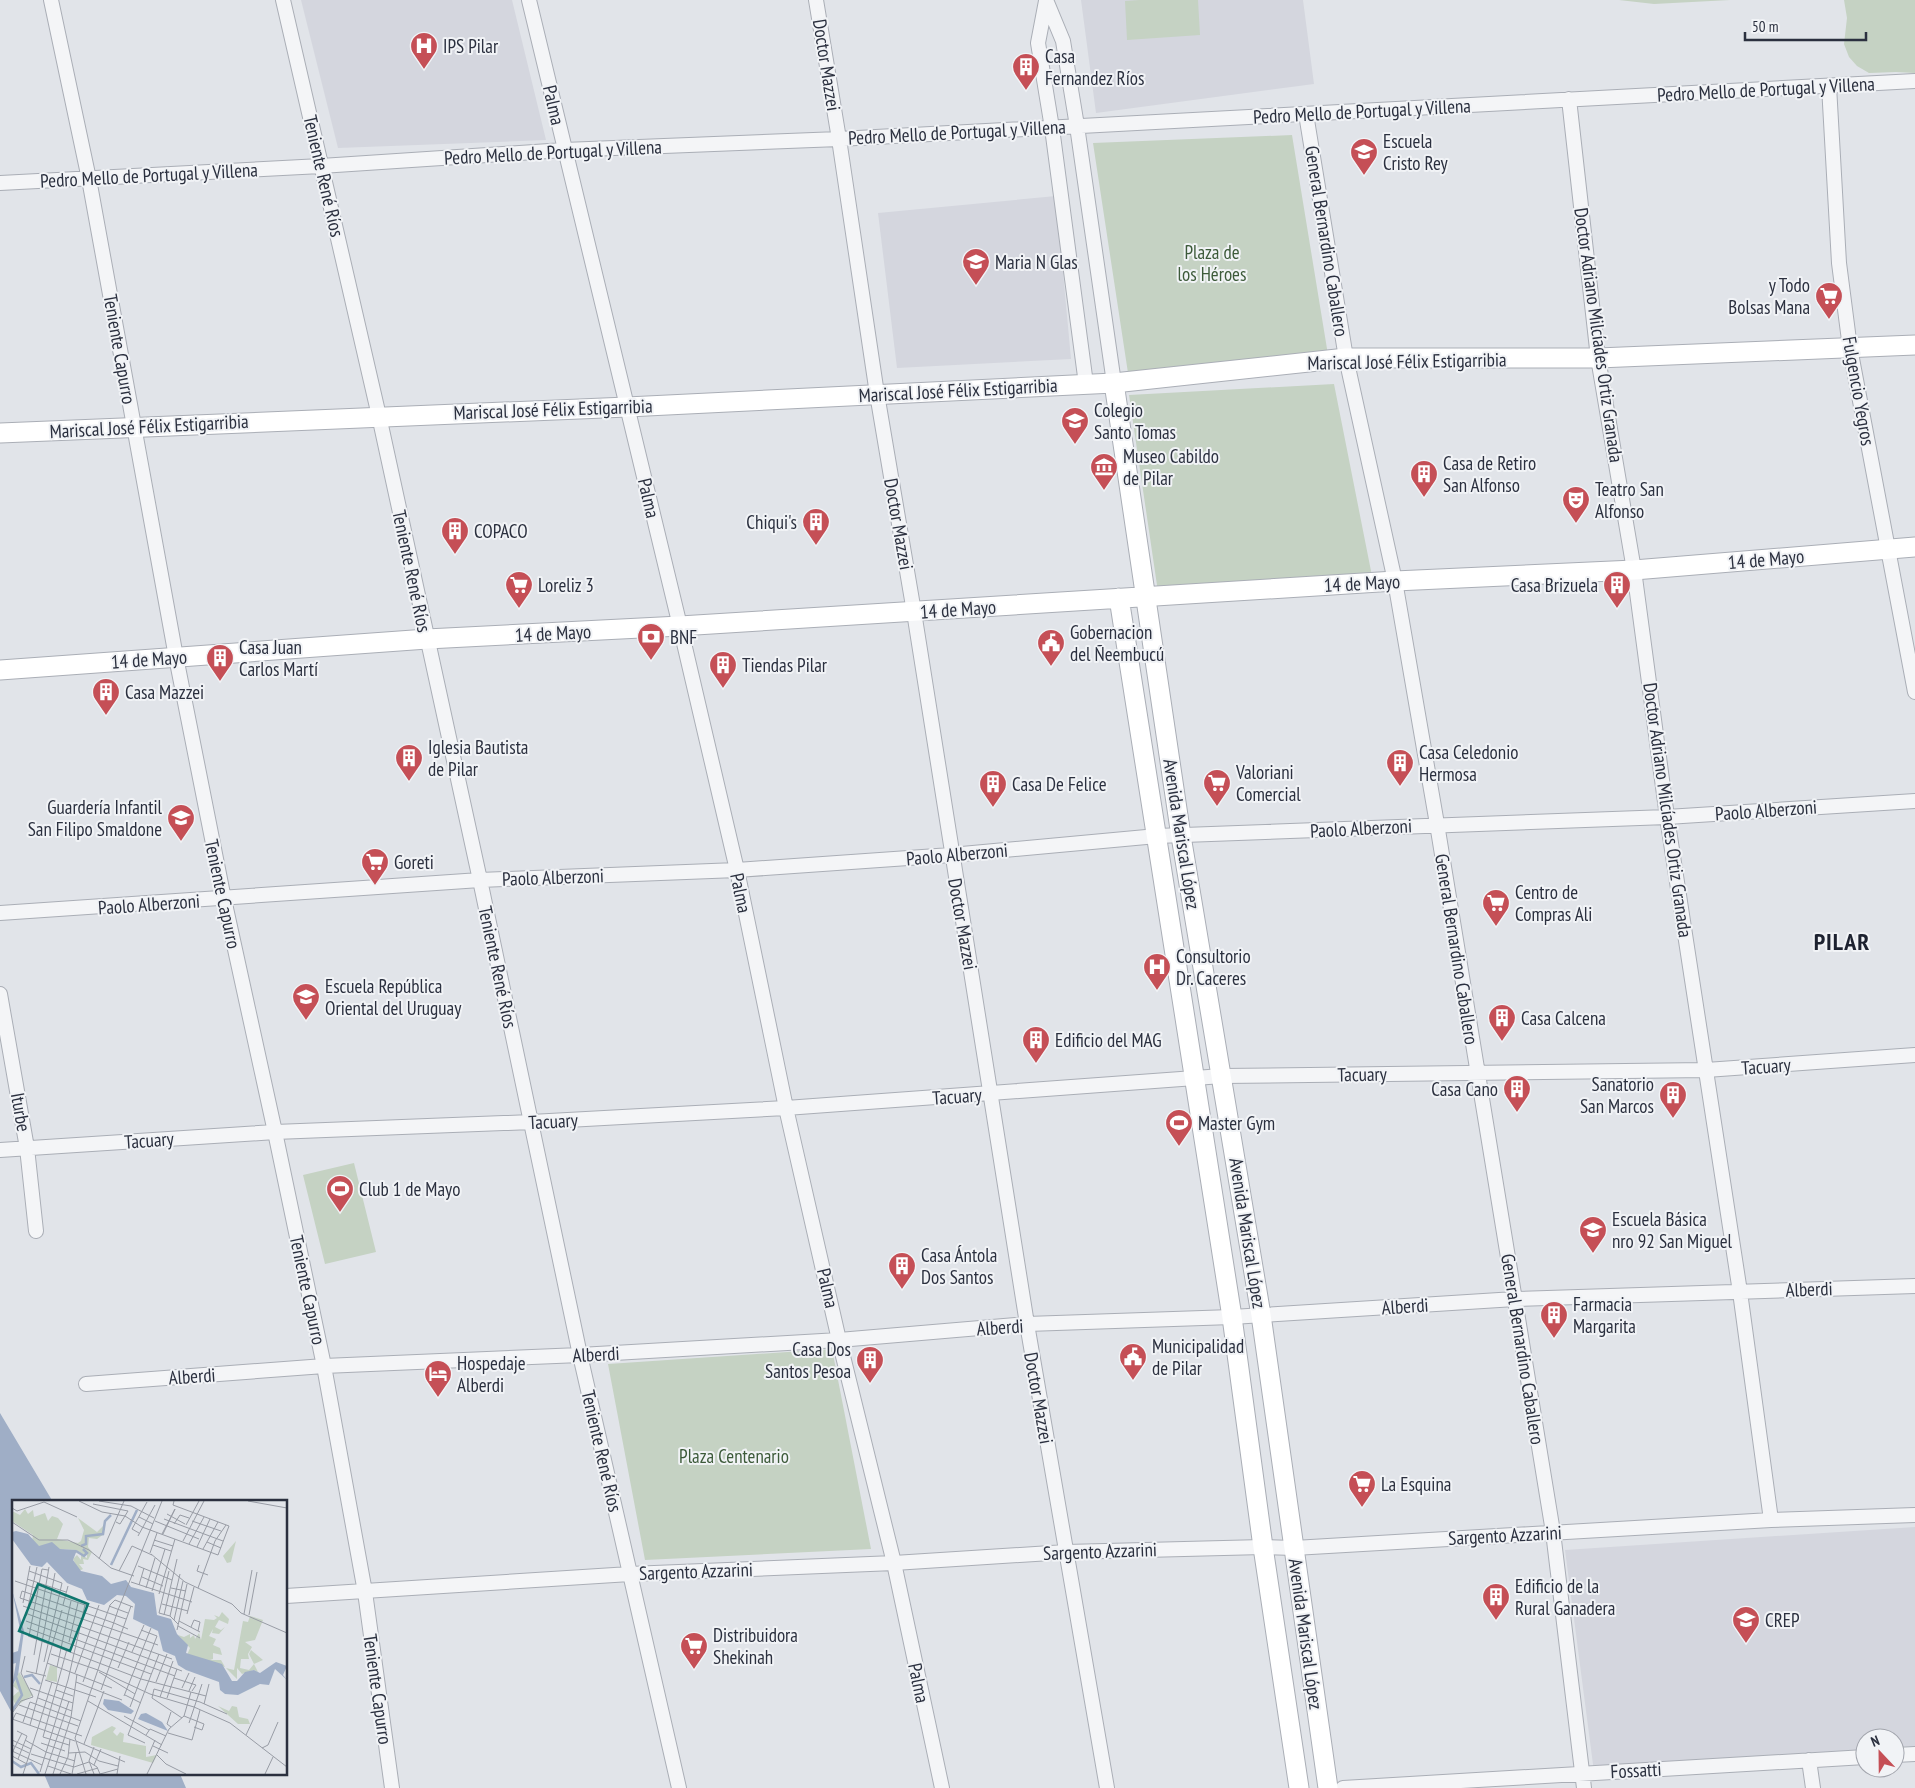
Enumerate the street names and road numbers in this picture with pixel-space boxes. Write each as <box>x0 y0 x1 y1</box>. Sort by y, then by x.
street label: Doctor Mazzei <box>808 17 846 113</box>
street label: Pedro Mello de Portugal y Villena <box>1657 71 1875 107</box>
street label: Palma <box>538 83 570 127</box>
street label: Pedro Mello de Portugal y Villena <box>1253 93 1471 129</box>
street label: Teniente René Ríos <box>298 113 350 239</box>
street label: Pedro Mello de Portugal y Villena <box>848 114 1066 150</box>
street label: Pedro Mello de Portugal y Villena <box>444 134 662 170</box>
street label: General Bernardino Caballero <box>1300 144 1354 338</box>
street label: Pedro Mello de Portugal y Villena <box>40 157 258 193</box>
street label: Doctor Adriano Milcíades Ortiz Granada <box>1569 206 1629 464</box>
street label: Teniente Capurro <box>99 292 141 406</box>
street label: Fulgencio Yegros <box>1838 334 1880 448</box>
street label: Mariscal José Félix Estigarribia <box>1307 347 1507 375</box>
street label: Mariscal José Félix Estigarribia <box>858 373 1058 407</box>
street label: Mariscal José Félix Estigarribia <box>453 394 653 424</box>
street label: Mariscal José Félix Estigarribia <box>49 409 249 443</box>
street label: Palma <box>633 476 665 520</box>
street label: Doctor Mazzei <box>879 476 919 572</box>
street label: Teniente René Ríos <box>387 508 437 634</box>
street label: 14 de Mayo <box>1727 544 1805 574</box>
street label: 14 de Mayo <box>1323 569 1401 597</box>
street label: 14 de Mayo <box>919 594 997 624</box>
street label: 14 de Mayo <box>514 619 592 647</box>
street label: 14 de Mayo <box>110 644 188 674</box>
street label: Doctor Adriano Milcíades Ortiz Granada <box>1638 681 1698 939</box>
street label: Avenida Mariscal López <box>1158 757 1206 911</box>
street label: Paolo Alberzoni <box>1714 794 1818 826</box>
street label: Paolo Alberzoni <box>1309 813 1413 843</box>
street label: Teniente Capurro <box>200 837 246 951</box>
street label: Paolo Alberzoni <box>905 838 1009 870</box>
street label: General Bernardino Caballero <box>1430 852 1484 1046</box>
street label: Paolo Alberzoni <box>502 863 604 891</box>
street label: Palma <box>725 871 757 915</box>
street label: Doctor Mazzei <box>943 876 983 972</box>
street label: Paolo Alberzoni <box>97 888 201 920</box>
street label: Teniente René Ríos <box>473 904 523 1030</box>
street label: Tacuary <box>1740 1052 1792 1080</box>
street label: Tacuary <box>1337 1062 1388 1086</box>
street label: Tacuary <box>931 1082 983 1110</box>
street label: Iturbe <box>6 1091 36 1134</box>
street label: Tacuary <box>528 1108 579 1134</box>
street label: Tacuary <box>123 1126 175 1154</box>
street label: Avenida Mariscal López <box>1224 1156 1272 1310</box>
street label: Teniente Capurro <box>285 1233 331 1347</box>
street label: General Bernardino Caballero <box>1496 1252 1550 1446</box>
street label: Palma <box>812 1266 844 1310</box>
street label: Alberdi <box>1785 1276 1833 1302</box>
street label: Alberdi <box>1381 1292 1429 1320</box>
street label: Alberdi <box>976 1313 1024 1341</box>
street label: Alberdi <box>572 1341 620 1367</box>
street label: Doctor Mazzei <box>1019 1350 1059 1446</box>
street label: Alberdi <box>168 1362 216 1390</box>
street label: Teniente René Ríos <box>576 1388 628 1514</box>
street label: Sargento Azzarini <box>1448 1520 1562 1550</box>
street label: Sargento Azzarini <box>1043 1537 1157 1565</box>
street label: Sargento Azzarini <box>639 1557 753 1585</box>
street label: Avenida Mariscal López <box>1284 1557 1329 1711</box>
street label: Teniente Capurro <box>358 1632 398 1746</box>
street label: Palma <box>903 1661 935 1705</box>
street label: Fossatti <box>1610 1757 1662 1783</box>

